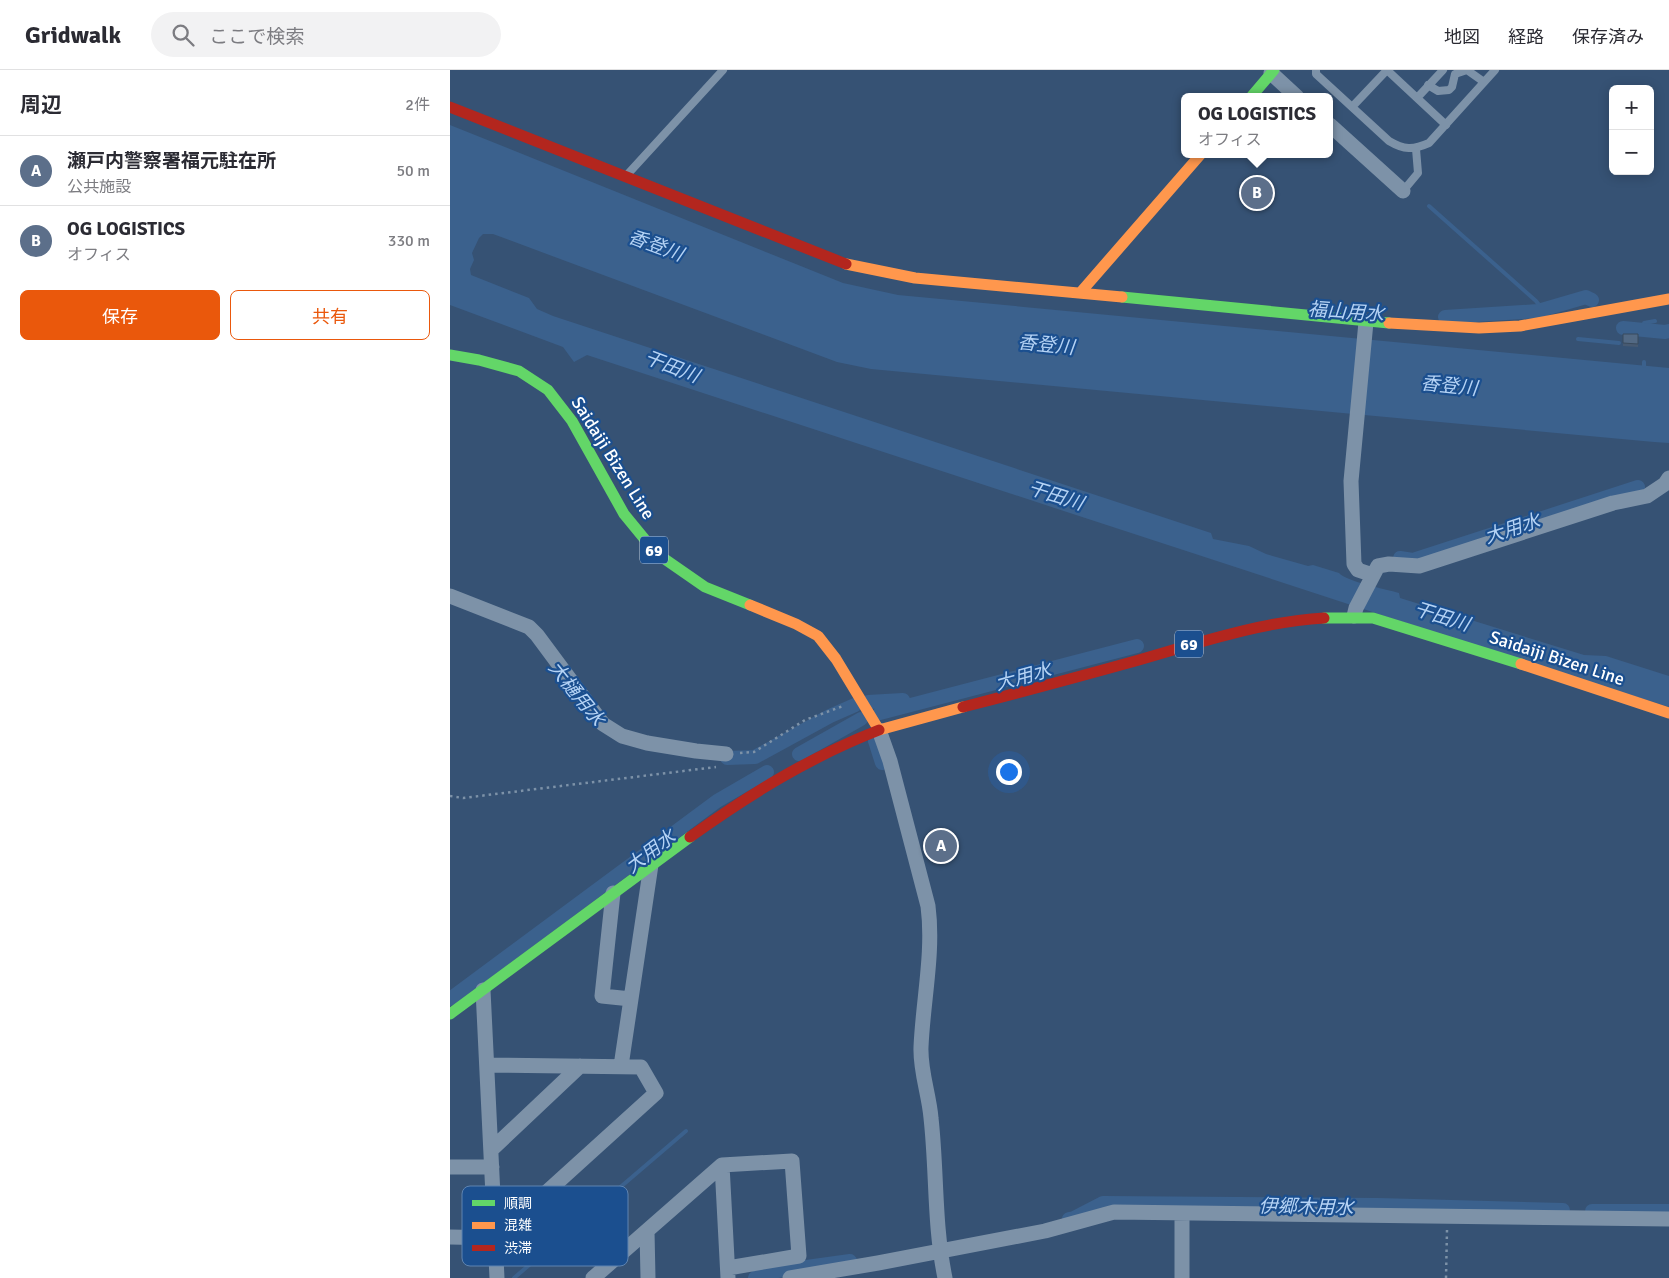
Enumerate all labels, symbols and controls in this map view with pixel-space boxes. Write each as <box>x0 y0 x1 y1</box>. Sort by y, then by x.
search box <box>151 12 501 57</box>
text: Gridwalk <box>25 20 121 50</box>
icon: search <box>169 21 197 49</box>
text: ここで検索 <box>209 25 304 49</box>
text: 地図 <box>1444 26 1480 48</box>
text: 経路 <box>1508 26 1544 48</box>
text: 保存済み <box>1572 26 1644 48</box>
map controls <box>1609 85 1654 175</box>
button: + <box>1609 85 1654 130</box>
text: 周辺 <box>20 92 62 118</box>
popup <box>1181 93 1333 158</box>
text: 2件 <box>405 95 430 115</box>
text: OG LOGISTICS <box>1198 102 1316 126</box>
text: オフィス <box>1198 130 1262 150</box>
button: − <box>1609 130 1654 175</box>
text: 瀬戸内警察署福元駐在所 <box>67 149 276 173</box>
text: A <box>31 161 41 181</box>
text: 50 m <box>396 161 430 181</box>
pin: B <box>1241 174 1273 212</box>
text: 公共施設 <box>67 177 131 197</box>
text: OG LOGISTICS <box>67 217 185 241</box>
water label: 香登川 <box>625 225 688 268</box>
text: B <box>31 231 41 251</box>
text: 330 m <box>388 231 430 251</box>
text: オフィス <box>67 245 131 265</box>
button: 保存 <box>20 290 220 340</box>
button: 共有 <box>230 290 430 340</box>
water label: 福山用水 <box>1307 297 1387 327</box>
water label: 香登川 <box>1016 330 1077 360</box>
water label: 干田川 <box>641 346 704 389</box>
water label: 香登川 <box>1419 371 1480 401</box>
street label: Saidaiji Bizen Line <box>566 393 660 523</box>
water label: 干田川 <box>1025 476 1088 516</box>
water label: 大用水 <box>1481 508 1545 549</box>
road number: 69 <box>640 536 668 564</box>
water label: 干田川 <box>1411 597 1474 637</box>
street label: Saidaiji Bizen Line <box>1487 626 1627 690</box>
road number: 69 <box>1175 630 1203 658</box>
water label: 大樋用水 <box>543 657 611 732</box>
water label: 大用水 <box>993 657 1056 696</box>
your location <box>996 759 1022 785</box>
water label: 大用水 <box>621 824 682 879</box>
pin: A <box>925 827 957 865</box>
legend <box>462 1186 628 1266</box>
water label: 伊郷木用水 <box>1258 1194 1356 1220</box>
text: 順調 <box>504 1195 532 1212</box>
text: 混雑 <box>504 1217 532 1234</box>
text: 渋滞 <box>504 1240 532 1257</box>

